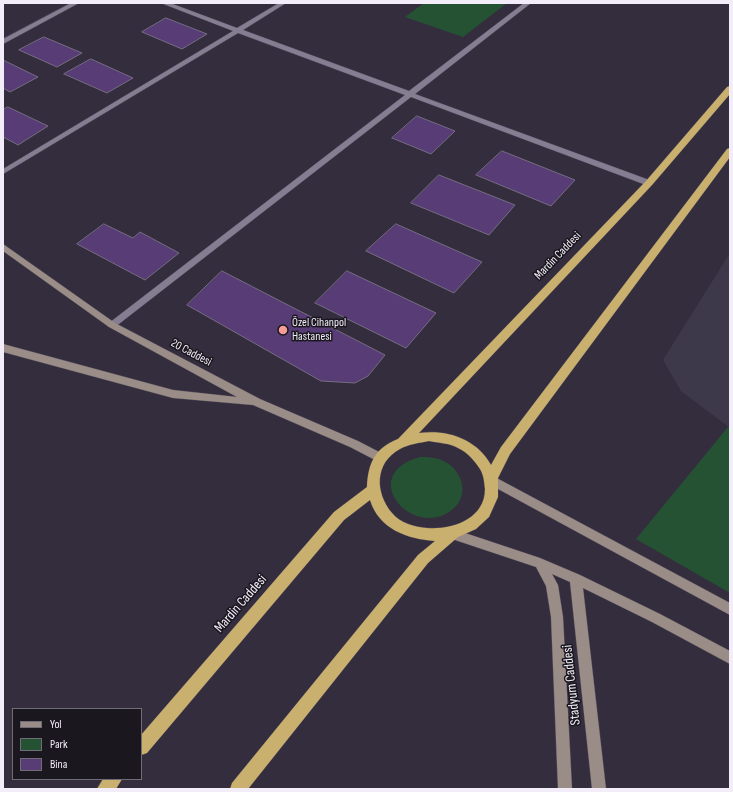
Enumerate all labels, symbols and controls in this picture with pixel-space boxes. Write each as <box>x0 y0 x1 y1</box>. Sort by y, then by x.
street label: Mardin Caddesi <box>532 229 584 283</box>
place label: Özel Cihanpol Hastanesi <box>292 316 346 344</box>
marker: Özel Cihanpol Hastanesi <box>277 324 289 336</box>
street label: 20 Caddesi <box>168 336 214 370</box>
street label: Mardin Caddesi <box>211 572 271 636</box>
street label: Stadyum Caddesi <box>559 644 585 726</box>
legend <box>12 708 142 780</box>
text: Yol <box>50 717 62 732</box>
text: Park <box>50 737 68 752</box>
text: Bina <box>50 757 67 772</box>

